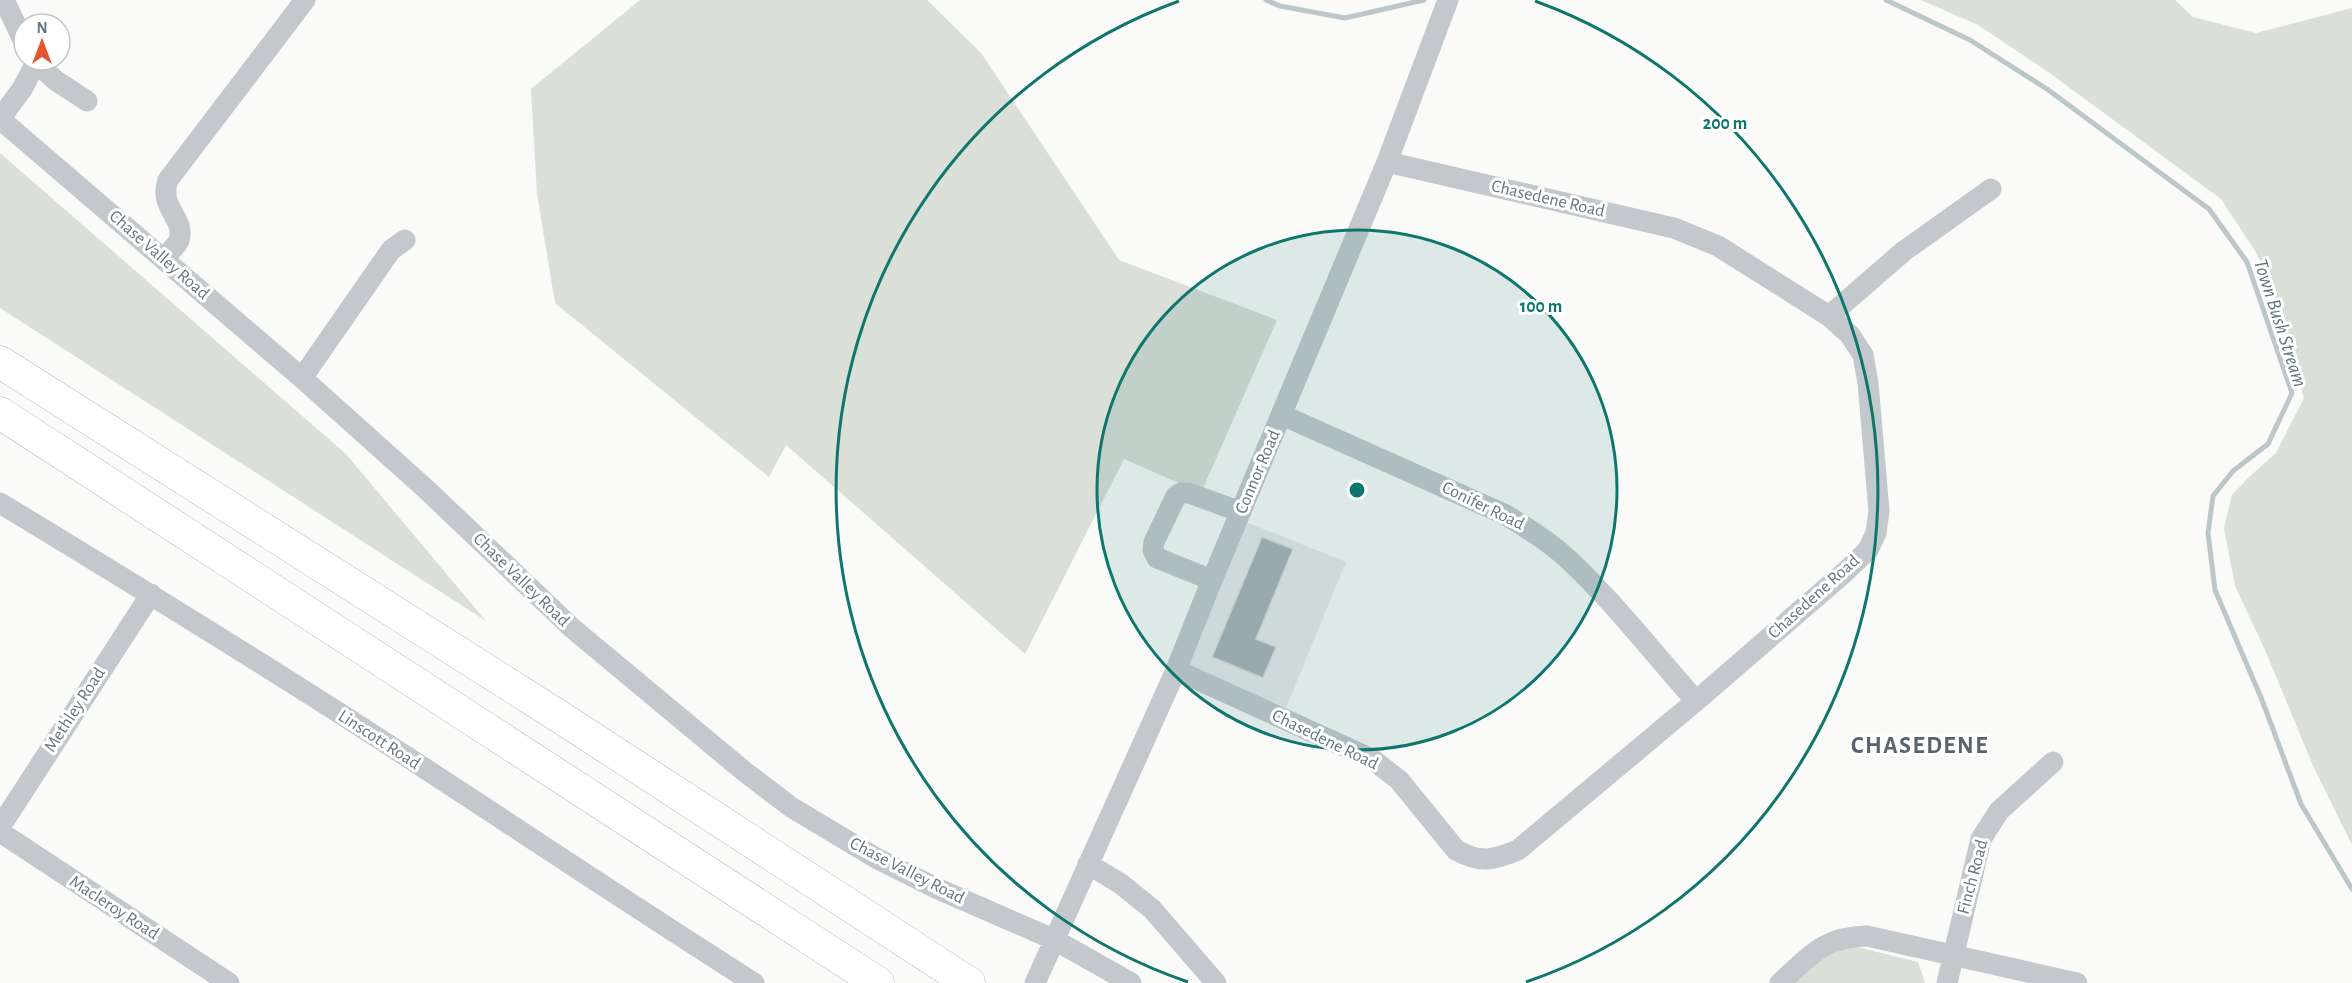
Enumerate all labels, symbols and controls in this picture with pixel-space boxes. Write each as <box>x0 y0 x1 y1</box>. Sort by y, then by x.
north arrow <box>12 12 72 72</box>
text: N <box>36 20 48 36</box>
text: 200 m <box>1703 115 1747 133</box>
street label: Chasedene Road <box>1489 177 1607 221</box>
street label: Chase Valley Road <box>106 207 212 303</box>
water label: Town Bush Stream <box>2250 257 2310 389</box>
text: 100 m <box>1520 298 1562 316</box>
street label: Connor Road <box>1232 427 1284 517</box>
street label: Conifer Road <box>1439 478 1527 534</box>
centre of rings <box>1347 480 1367 500</box>
street label: Chase Valley Road <box>469 530 573 630</box>
street label: Chasedene Road <box>1765 552 1863 642</box>
street label: Methley Road <box>41 665 109 755</box>
street label: Chasedene Road <box>1269 706 1381 774</box>
street label: Linscott Road <box>335 707 423 773</box>
district label: CHASEDENE <box>1851 734 1989 758</box>
street label: Chase Valley Road <box>847 834 967 908</box>
street label: Finch Road <box>1954 838 1992 916</box>
street label: Macleroy Road <box>66 872 162 944</box>

